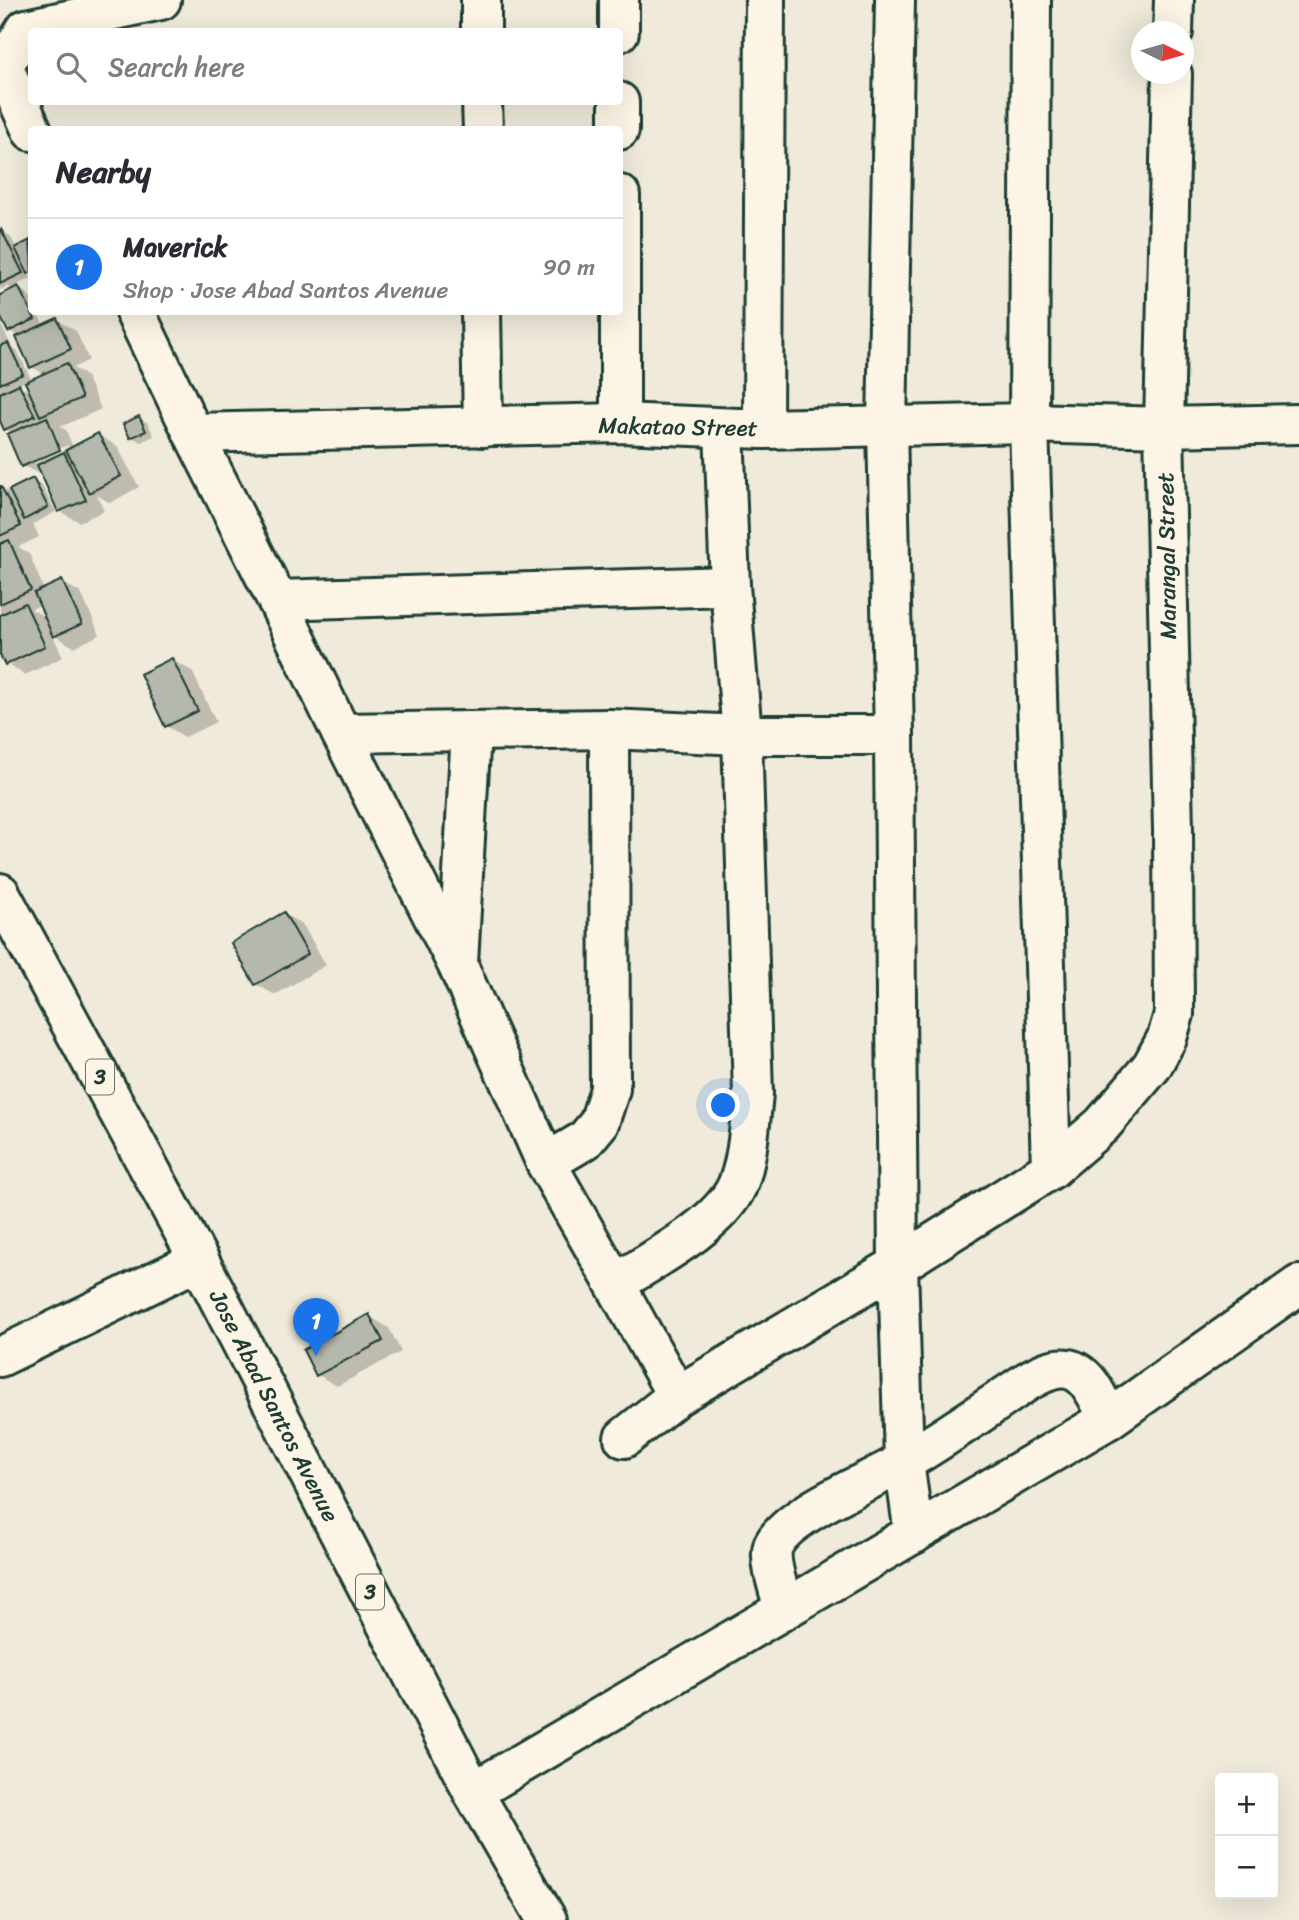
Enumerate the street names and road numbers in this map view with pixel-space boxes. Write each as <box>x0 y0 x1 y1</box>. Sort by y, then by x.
street label: Makatao Street <box>598 405 758 449</box>
street label: Marangal Street <box>1145 472 1189 640</box>
road number: 3 <box>86 1060 114 1094</box>
street label: Jose Abad Santos Avenue <box>197 1281 351 1530</box>
road number: 3 <box>356 1574 384 1610</box>

